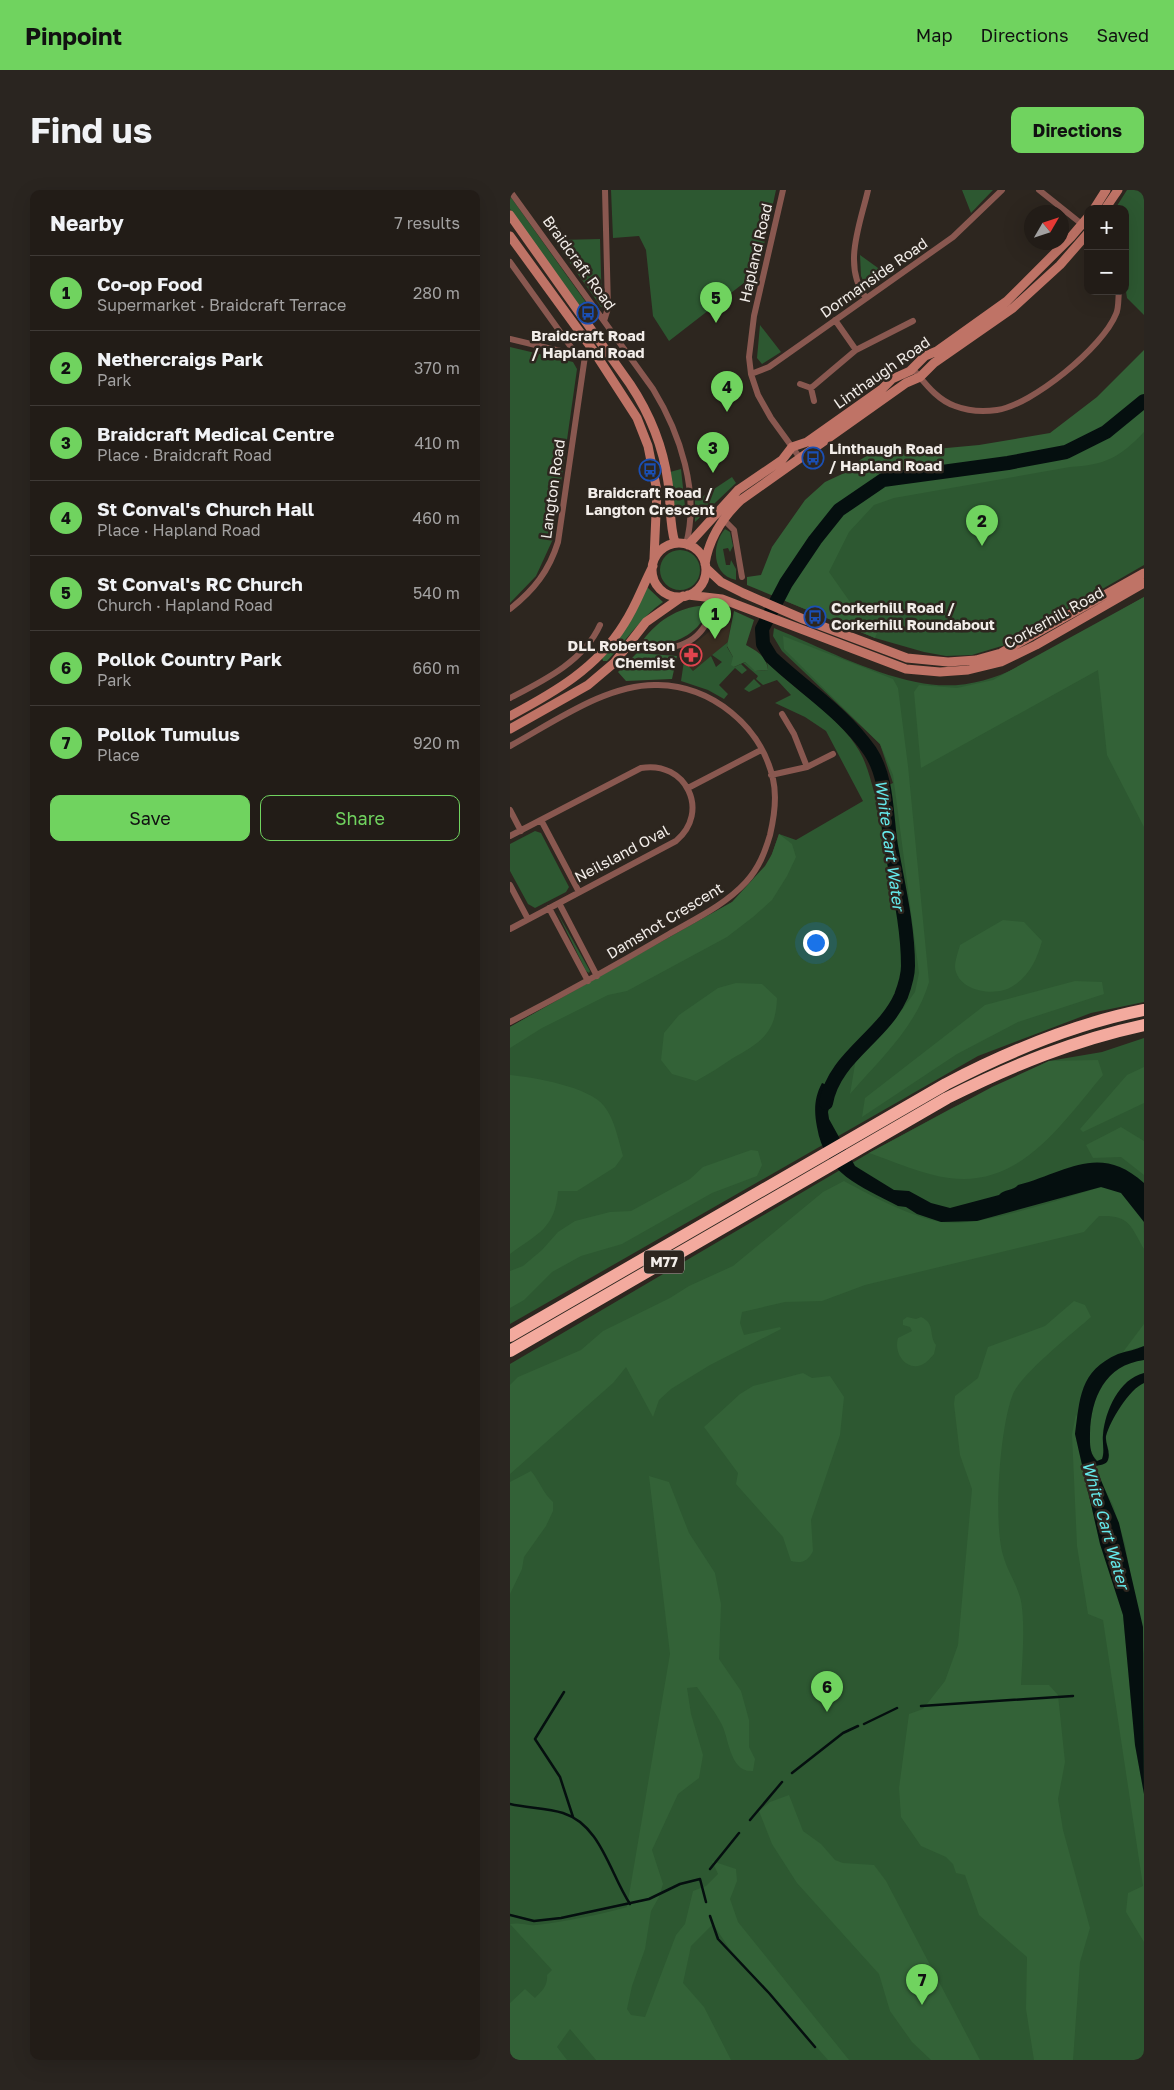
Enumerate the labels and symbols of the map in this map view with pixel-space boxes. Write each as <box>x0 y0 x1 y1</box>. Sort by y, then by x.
street label: Hapland Road <box>735 201 775 304</box>
north arrow <box>1024 205 1069 250</box>
street label: Braidcraft Road <box>540 212 620 313</box>
street label: Dormanside Road <box>816 233 930 321</box>
pin: 5 <box>700 282 732 323</box>
bus stop icon: Braidcraft Road / Hapland Road <box>576 301 600 325</box>
place label: Braidcraft Road / Hapland Road <box>531 326 645 361</box>
street label: Linthaugh Road <box>830 332 933 412</box>
pin: 4 <box>711 371 743 412</box>
pin: 3 <box>697 432 729 473</box>
street label: Langton Road <box>536 438 568 540</box>
place label: Linthaugh Road / Hapland Road <box>829 439 943 474</box>
bus stop icon: Linthaugh Road / Hapland Road <box>801 446 825 470</box>
bus stop icon: Braidcraft Road / Langton Crescent <box>638 458 662 482</box>
place label: Braidcraft Road / Langton Crescent <box>585 483 715 518</box>
pin: 2 <box>966 505 998 546</box>
street label: Corkerhill Road <box>1001 582 1106 652</box>
pin: 1 <box>699 598 731 639</box>
place label: Corkerhill Road / Corkerhill Roundabout <box>831 598 995 633</box>
bus stop icon: Corkerhill Road / Corkerhill Roundabout <box>803 605 827 629</box>
place label: DLL Robertson Chemist <box>568 636 675 671</box>
pharmacy icon: DLL Robertson Chemist <box>679 643 703 667</box>
water label: White Cart Water <box>871 778 909 914</box>
street label: Neilsland Oval <box>571 821 672 886</box>
street label: Damshot Crescent <box>603 878 726 962</box>
your location <box>803 930 829 956</box>
road number: M77 <box>644 1250 684 1274</box>
water label: White Cart Water <box>1078 1459 1135 1594</box>
pin: 6 <box>811 1671 843 1712</box>
pin: 7 <box>906 1964 938 2005</box>

